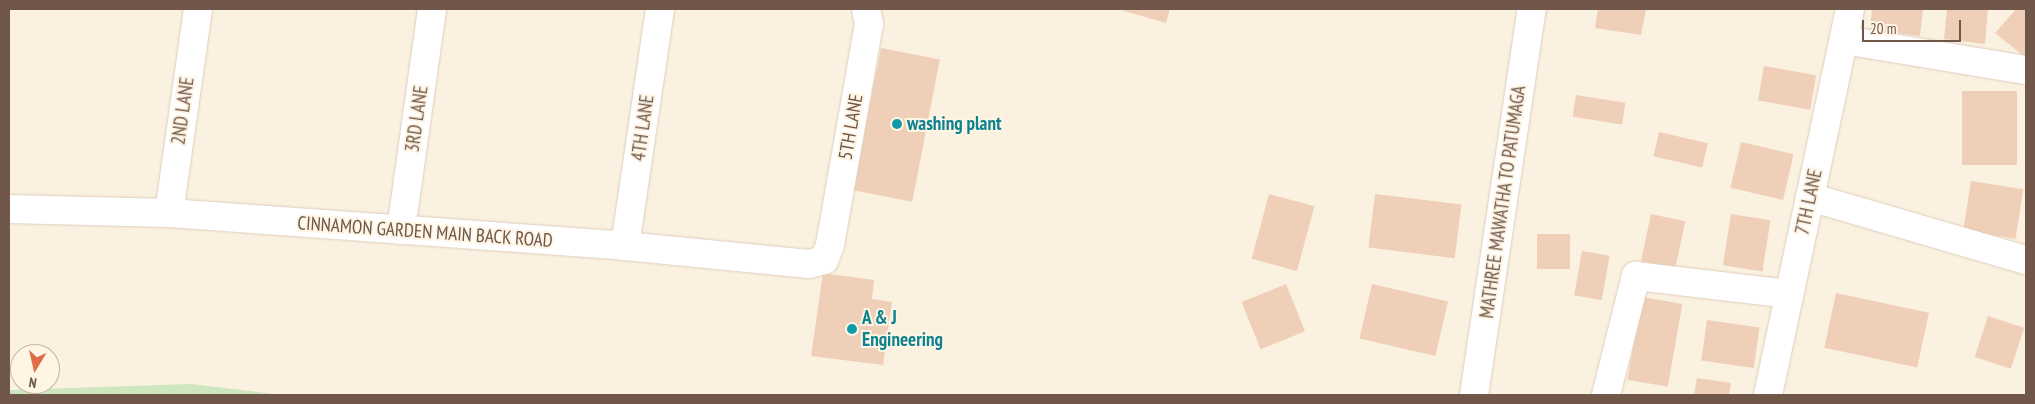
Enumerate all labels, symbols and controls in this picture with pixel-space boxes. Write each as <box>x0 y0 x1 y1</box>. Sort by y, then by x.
scale bar <box>1865 10 1964 42</box>
text: 20 m <box>1870 19 1896 38</box>
street label: 2ND LANE <box>167 76 199 146</box>
street label: 3RD LANE <box>401 84 433 154</box>
street label: MATHREE MAWATHA TO PATUMAGA <box>1475 84 1531 320</box>
street label: 5TH LANE <box>834 92 868 162</box>
street label: 4TH LANE <box>627 93 659 163</box>
place label: washing plant <box>907 113 1001 135</box>
marker: washing plant <box>891 118 903 130</box>
street label: 7TH LANE <box>1791 167 1827 237</box>
street label: CINNAMON GARDEN MAIN BACK ROAD <box>296 212 554 252</box>
place label: A & J Engineering <box>862 307 943 351</box>
marker: A & J Engineering <box>846 323 858 335</box>
north arrow <box>10 344 60 394</box>
text: N <box>28 373 38 392</box>

